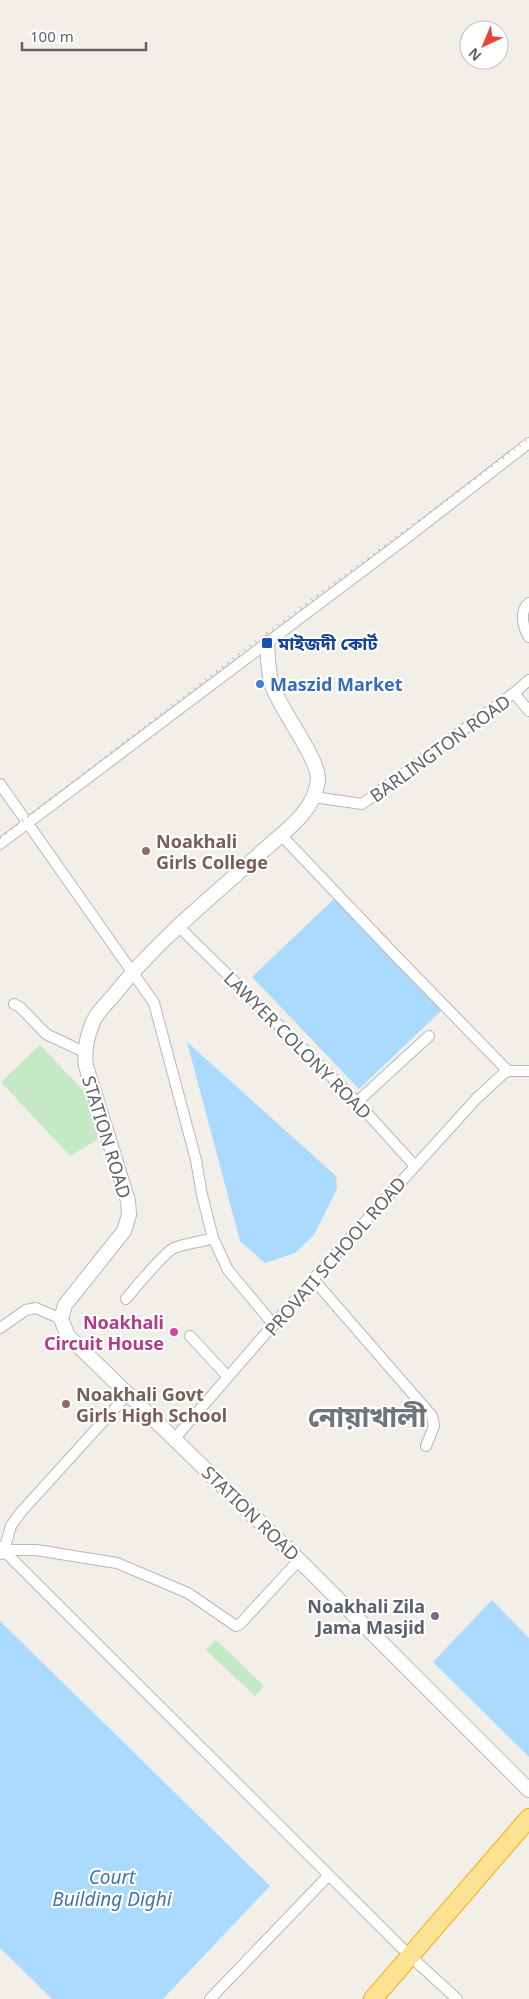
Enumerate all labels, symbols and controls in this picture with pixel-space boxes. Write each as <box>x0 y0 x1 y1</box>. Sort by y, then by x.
scale bar <box>22 20 146 52</box>
north arrow <box>459 20 509 70</box>
text: 100 m <box>30 26 74 46</box>
text: N <box>464 44 485 66</box>
place label: মাইজদী কোর্ট <box>277 631 378 655</box>
marker: মাইজদী কোর্ট <box>260 636 274 650</box>
place label: Maszid Market <box>270 672 403 696</box>
marker: Maszid Market <box>254 678 266 690</box>
street label: BARLINGTON ROAD <box>365 689 515 807</box>
place label: Noakhali Girls College <box>156 829 268 874</box>
marker: Noakhali Girls College <box>140 845 152 857</box>
street label: LAWYER COLONY ROAD <box>219 966 377 1124</box>
street label: STATION ROAD <box>77 1073 137 1201</box>
street label: PROVATI SCHOOL ROAD <box>259 1171 411 1341</box>
place label: Noakhali Circuit House <box>44 1310 164 1355</box>
marker: Noakhali Circuit House <box>168 1326 180 1338</box>
place label: Noakhali Govt Girls High School <box>76 1382 227 1427</box>
district label: নোয়াখালী <box>308 1397 427 1435</box>
marker: Noakhali Govt Girls High School <box>60 1398 72 1410</box>
street label: STATION ROAD <box>197 1460 305 1566</box>
place label: Noakhali Zila Jama Masjid <box>307 1594 425 1639</box>
marker: Noakhali Zila Jama Masjid <box>429 1610 441 1622</box>
water label: Court Building Dighi <box>52 1864 173 1912</box>

